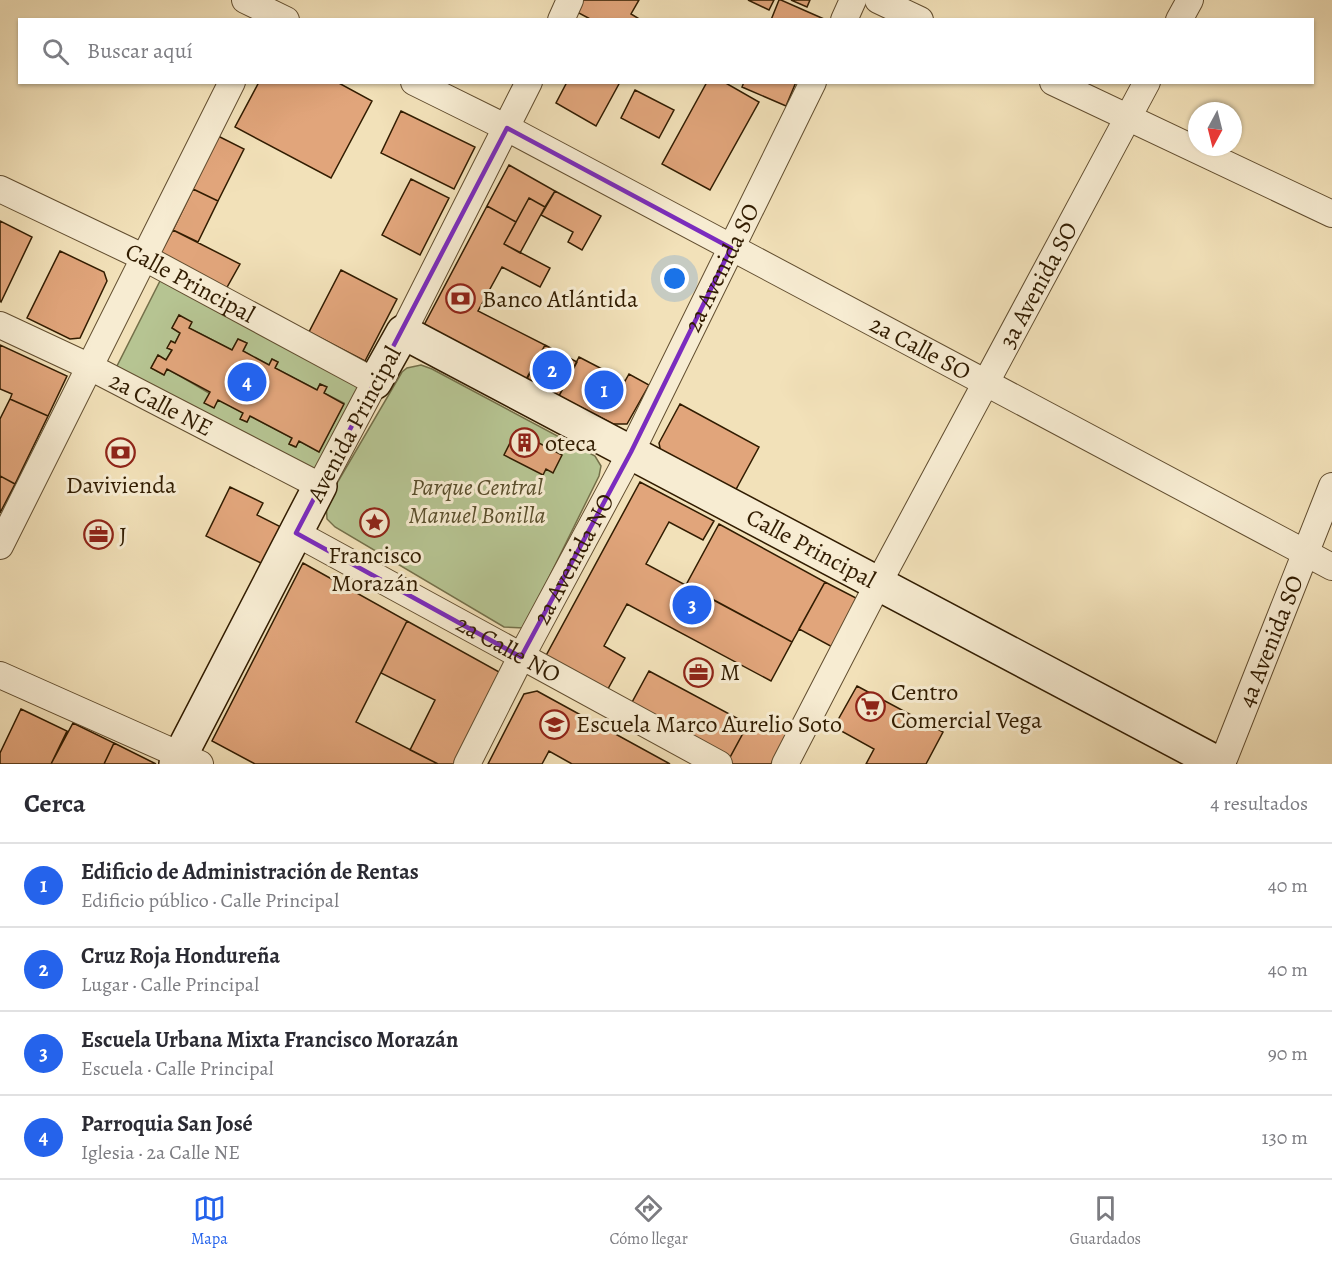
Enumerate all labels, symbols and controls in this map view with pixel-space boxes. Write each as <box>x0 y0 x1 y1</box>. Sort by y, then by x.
search box <box>18 18 1314 84</box>
icon: search <box>39 35 72 68</box>
text: Buscar aquí <box>87 36 193 66</box>
north arrow <box>1188 102 1242 156</box>
street label: 2a Avenida SO <box>676 198 767 338</box>
street label: 3a Avenida SO <box>991 216 1085 354</box>
street label: Calle Principal <box>120 235 261 330</box>
your location <box>660 264 689 293</box>
bank icon: Banco Atlántida <box>445 283 477 315</box>
place label: Banco Atlántida <box>482 283 639 315</box>
street label: 2a Calle SO <box>864 308 977 388</box>
street label: Avenida Principal <box>299 340 409 508</box>
pin: 2 <box>532 348 572 392</box>
pin: 4 <box>228 360 266 404</box>
street label: 2a Calle NE <box>104 364 218 444</box>
pin: 1 <box>584 368 624 412</box>
building icon: oteca <box>508 427 540 459</box>
place label: oteca <box>545 427 598 459</box>
bank icon: Davivienda <box>105 436 137 468</box>
place label: Davivienda <box>66 469 177 501</box>
park label: Parque Central Manuel Bonilla <box>409 471 545 531</box>
street label: 2a Avenida NO <box>525 488 622 630</box>
street label: Calle Principal <box>741 501 882 596</box>
place icon: Francisco Morazán <box>359 506 391 538</box>
office icon: J <box>82 519 114 551</box>
place label: J <box>119 519 127 551</box>
place label: Francisco Morazán <box>328 539 422 599</box>
street label: 4a Avenida SO <box>1230 570 1311 712</box>
pin: 3 <box>672 582 712 628</box>
street label: 2a Calle NO <box>450 607 566 691</box>
office icon: M <box>683 656 715 688</box>
place label: M <box>720 656 740 688</box>
place label: Centro Comercial Vega <box>891 676 1043 736</box>
supermarket icon: Centro Comercial Vega <box>854 690 886 722</box>
school or university icon: Escuela Marco Aurelio Soto <box>539 708 571 740</box>
place label: Escuela Marco Aurelio Soto <box>576 708 842 740</box>
text: Cerca <box>24 786 86 821</box>
text: 4 resultados <box>1210 790 1308 817</box>
text: Edificio de Administración de Rentas <box>81 857 419 887</box>
text: 1 <box>40 872 47 899</box>
text: 40 m <box>1268 872 1308 899</box>
text: Edificio público · Calle Principal <box>81 887 339 914</box>
text: Cruz Roja Hondureña <box>81 941 280 971</box>
text: 2 <box>39 956 48 983</box>
text: 40 m <box>1268 956 1308 983</box>
text: Lugar · Calle Principal <box>81 971 259 998</box>
text: Escuela Urbana Mixta Francisco Morazán <box>81 1025 458 1055</box>
text: 3 <box>39 1040 48 1067</box>
text: 90 m <box>1268 1040 1308 1067</box>
text: Escuela · Calle Principal <box>81 1055 274 1082</box>
text: Parroquia San José <box>81 1109 253 1139</box>
text: 4 <box>39 1124 48 1151</box>
text: 130 m <box>1262 1124 1308 1151</box>
text: Iglesia · 2a Calle NE <box>81 1139 240 1166</box>
tab: Mapa <box>191 1192 228 1250</box>
tab: Cómo llegar <box>609 1192 688 1250</box>
tab: Guardados <box>1070 1192 1141 1250</box>

